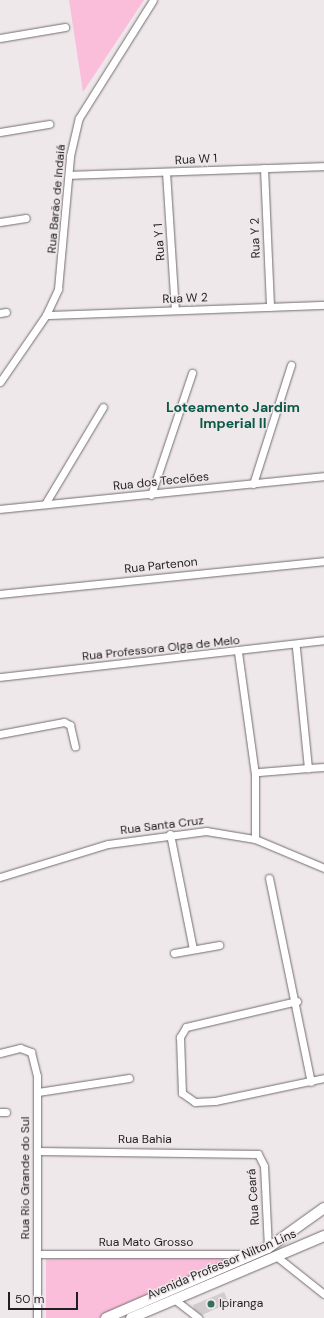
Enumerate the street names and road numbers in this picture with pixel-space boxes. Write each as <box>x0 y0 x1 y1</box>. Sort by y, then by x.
street label: Rua Barão de Indaiá <box>45 144 69 254</box>
street label: Rua W 1 <box>175 152 217 168</box>
street label: Rua Y 2 <box>248 217 264 259</box>
street label: Rua Y 1 <box>152 223 168 261</box>
street label: Rua W 2 <box>162 291 208 307</box>
street label: Rua dos Tecelões <box>112 470 210 494</box>
street label: Rua Partenon <box>124 555 198 577</box>
street label: Rua Professora Olga de Melo <box>81 634 241 664</box>
street label: Rua Santa Cruz <box>119 814 205 838</box>
street label: Rua Rio Grande do Sul <box>19 1117 33 1239</box>
street label: Rua Bahia <box>118 1133 172 1147</box>
street label: Rua Ceará <box>245 1168 263 1226</box>
street label: Avenida Professor Nilton Lins <box>145 1227 299 1303</box>
street label: Rua Mato Grosso <box>99 1236 193 1250</box>

